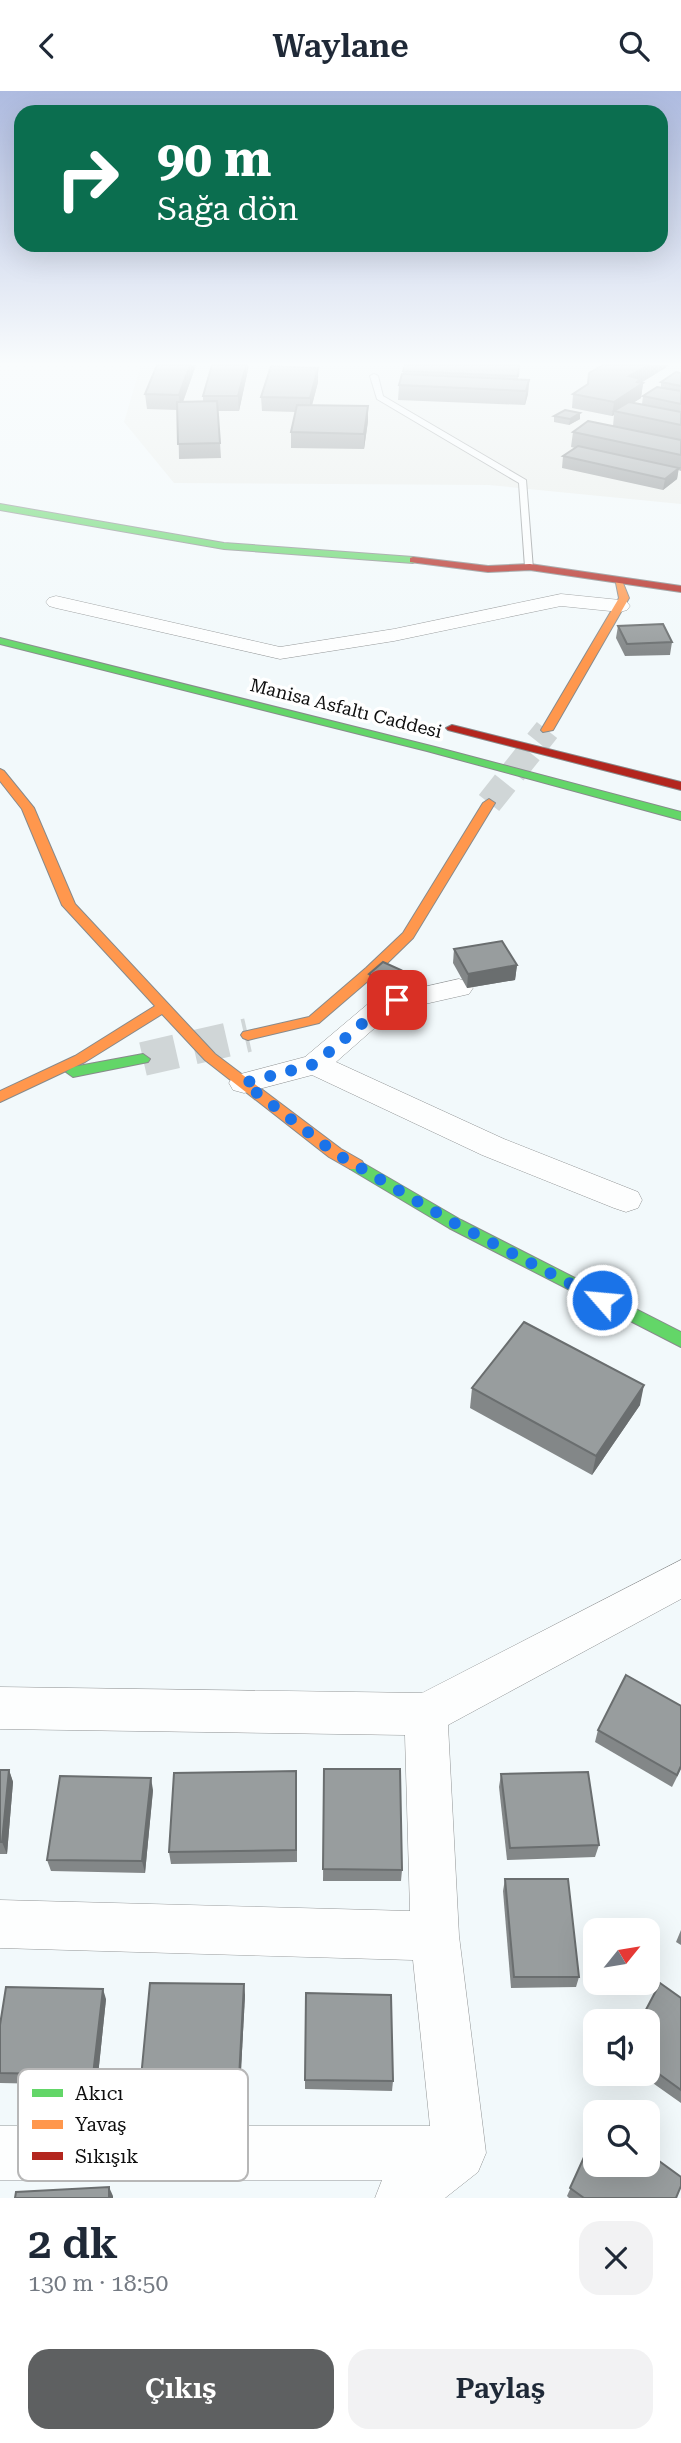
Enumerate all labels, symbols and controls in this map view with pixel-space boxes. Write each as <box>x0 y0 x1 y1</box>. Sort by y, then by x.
icon: back <box>28 27 66 65</box>
text: Waylane <box>272 27 409 65</box>
icon: search <box>615 27 653 65</box>
text: 90 m <box>157 131 272 188</box>
icon: right <box>42 133 133 224</box>
text: Sağa dön <box>157 190 298 228</box>
street label: Manisa Asfaltı Caddesi <box>248 674 444 742</box>
pin <box>367 970 427 1030</box>
icon: arrive <box>378 981 416 1019</box>
position arrow <box>565 1263 639 1337</box>
north arrow <box>583 1918 660 1995</box>
map controls <box>583 1918 660 2177</box>
button: sound <box>583 2009 660 2086</box>
legend <box>18 2069 248 2181</box>
text: Akıcı <box>75 2082 123 2105</box>
button: search <box>583 2100 660 2177</box>
text: Yavaş <box>75 2113 126 2136</box>
text: Sıkışık <box>75 2145 138 2168</box>
text: 2 dk <box>28 2219 118 2268</box>
button: close <box>579 2221 653 2295</box>
text: 130 m · 18:50 <box>28 2270 168 2297</box>
button: Çıkış <box>28 2349 334 2429</box>
button: Paylaş <box>348 2349 653 2429</box>

